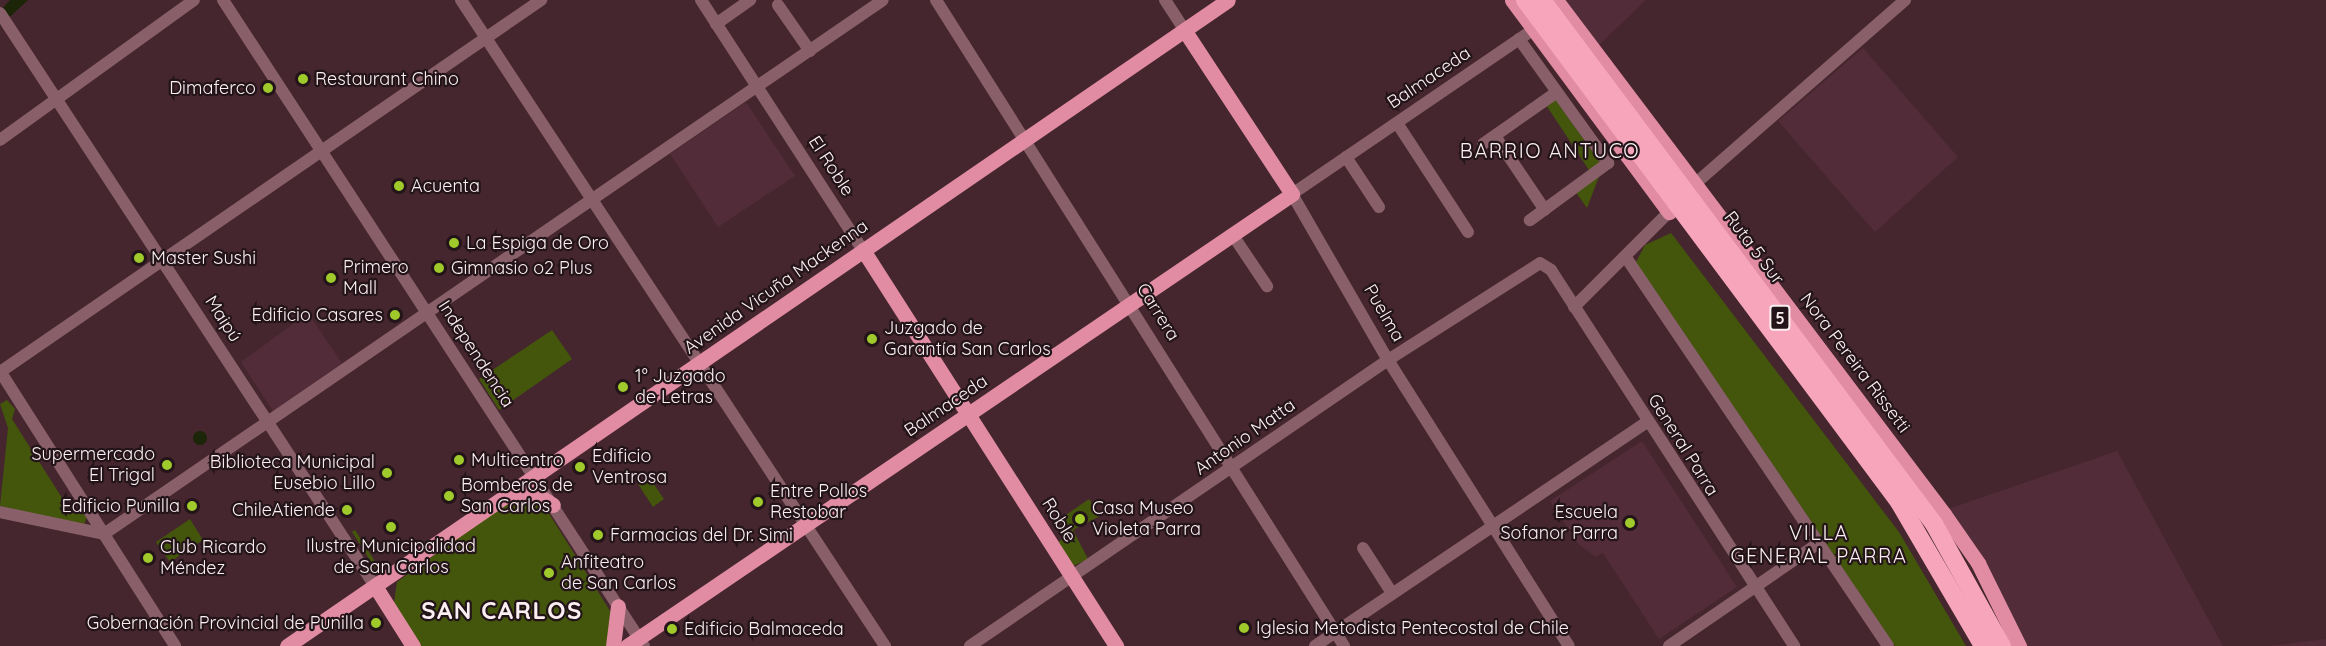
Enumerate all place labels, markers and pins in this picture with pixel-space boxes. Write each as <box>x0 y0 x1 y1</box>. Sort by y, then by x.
place label: Restaurant Chino <box>315 68 459 90</box>
marker: Restaurant Chino <box>296 72 310 86</box>
place label: Dimaferco <box>169 77 256 99</box>
marker: Dimaferco <box>261 81 275 95</box>
place label: Acuenta <box>411 175 480 197</box>
marker: Acuenta <box>392 179 406 193</box>
place label: La Espiga de Oro <box>466 232 609 254</box>
marker: La Espiga de Oro <box>447 236 461 250</box>
place label: Master Sushi <box>151 247 256 269</box>
marker: Master Sushi <box>132 251 146 265</box>
place label: Primero Mall <box>343 257 409 300</box>
place label: Gimnasio o2 Plus <box>451 257 592 279</box>
marker: Gimnasio o2 Plus <box>432 261 446 275</box>
marker: Primero Mall <box>324 271 338 285</box>
place label: Edificio Casares <box>252 304 383 326</box>
marker: Edificio Casares <box>388 308 402 322</box>
place label: Juzgado de Garantía San Carlos <box>884 318 1051 360</box>
marker: Juzgado de Garantía San Carlos <box>865 332 879 346</box>
place label: 1° Juzgado de Letras <box>635 366 726 409</box>
marker: 1° Juzgado de Letras <box>616 380 630 394</box>
place label: Supermercado El Trigal <box>32 444 155 486</box>
place label: Edificio Ventrosa <box>592 446 667 488</box>
place label: Multicentro <box>471 449 564 471</box>
place label: Biblioteca Municipal Eusebio Lillo <box>210 452 375 494</box>
marker: Multicentro <box>452 453 466 467</box>
marker: Supermercado El Trigal <box>160 458 174 472</box>
marker: Edificio Ventrosa <box>573 460 587 474</box>
marker: Biblioteca Municipal Eusebio Lillo <box>380 466 394 480</box>
place label: Bomberos de San Carlos <box>461 475 573 518</box>
place label: Entre Pollos Restobar <box>770 481 867 524</box>
marker: Bomberos de San Carlos <box>442 489 456 503</box>
place label: Edificio Punilla <box>62 495 180 517</box>
marker: Entre Pollos Restobar <box>751 495 765 509</box>
place label: Casa Museo Violeta Parra <box>1092 498 1201 540</box>
marker: Edificio Punilla <box>185 499 199 513</box>
place label: ChileAtiende <box>232 499 335 521</box>
place label: Escuela Sofanor Parra <box>1500 502 1618 544</box>
marker: ChileAtiende <box>340 503 354 517</box>
marker: Casa Museo Violeta Parra <box>1073 512 1087 526</box>
marker: Escuela Sofanor Parra <box>1623 516 1637 530</box>
marker: Ilustre Municipalidad de San Carlos <box>384 520 398 534</box>
place label: Farmacias del Dr. Simi <box>610 524 793 546</box>
marker: Farmacias del Dr. Simi <box>591 528 605 542</box>
place label: Ilustre Municipalidad de San Carlos <box>306 536 476 578</box>
place label: Club Ricardo Méndez <box>160 537 266 580</box>
marker: Club Ricardo Méndez <box>141 551 155 565</box>
place label: Anfiteatro de San Carlos <box>561 552 676 594</box>
marker: Anfiteatro de San Carlos <box>542 566 556 580</box>
place label: Gobernación Provincial de Punilla <box>87 612 364 634</box>
marker: Gobernación Provincial de Punilla <box>369 616 383 630</box>
place label: Iglesia Metodista Pentecostal de Chile <box>1256 617 1569 639</box>
place label: Edificio Balmaceda <box>684 618 844 640</box>
marker: Iglesia Metodista Pentecostal de Chile <box>1237 621 1251 635</box>
marker: Edificio Balmaceda <box>665 622 679 636</box>

